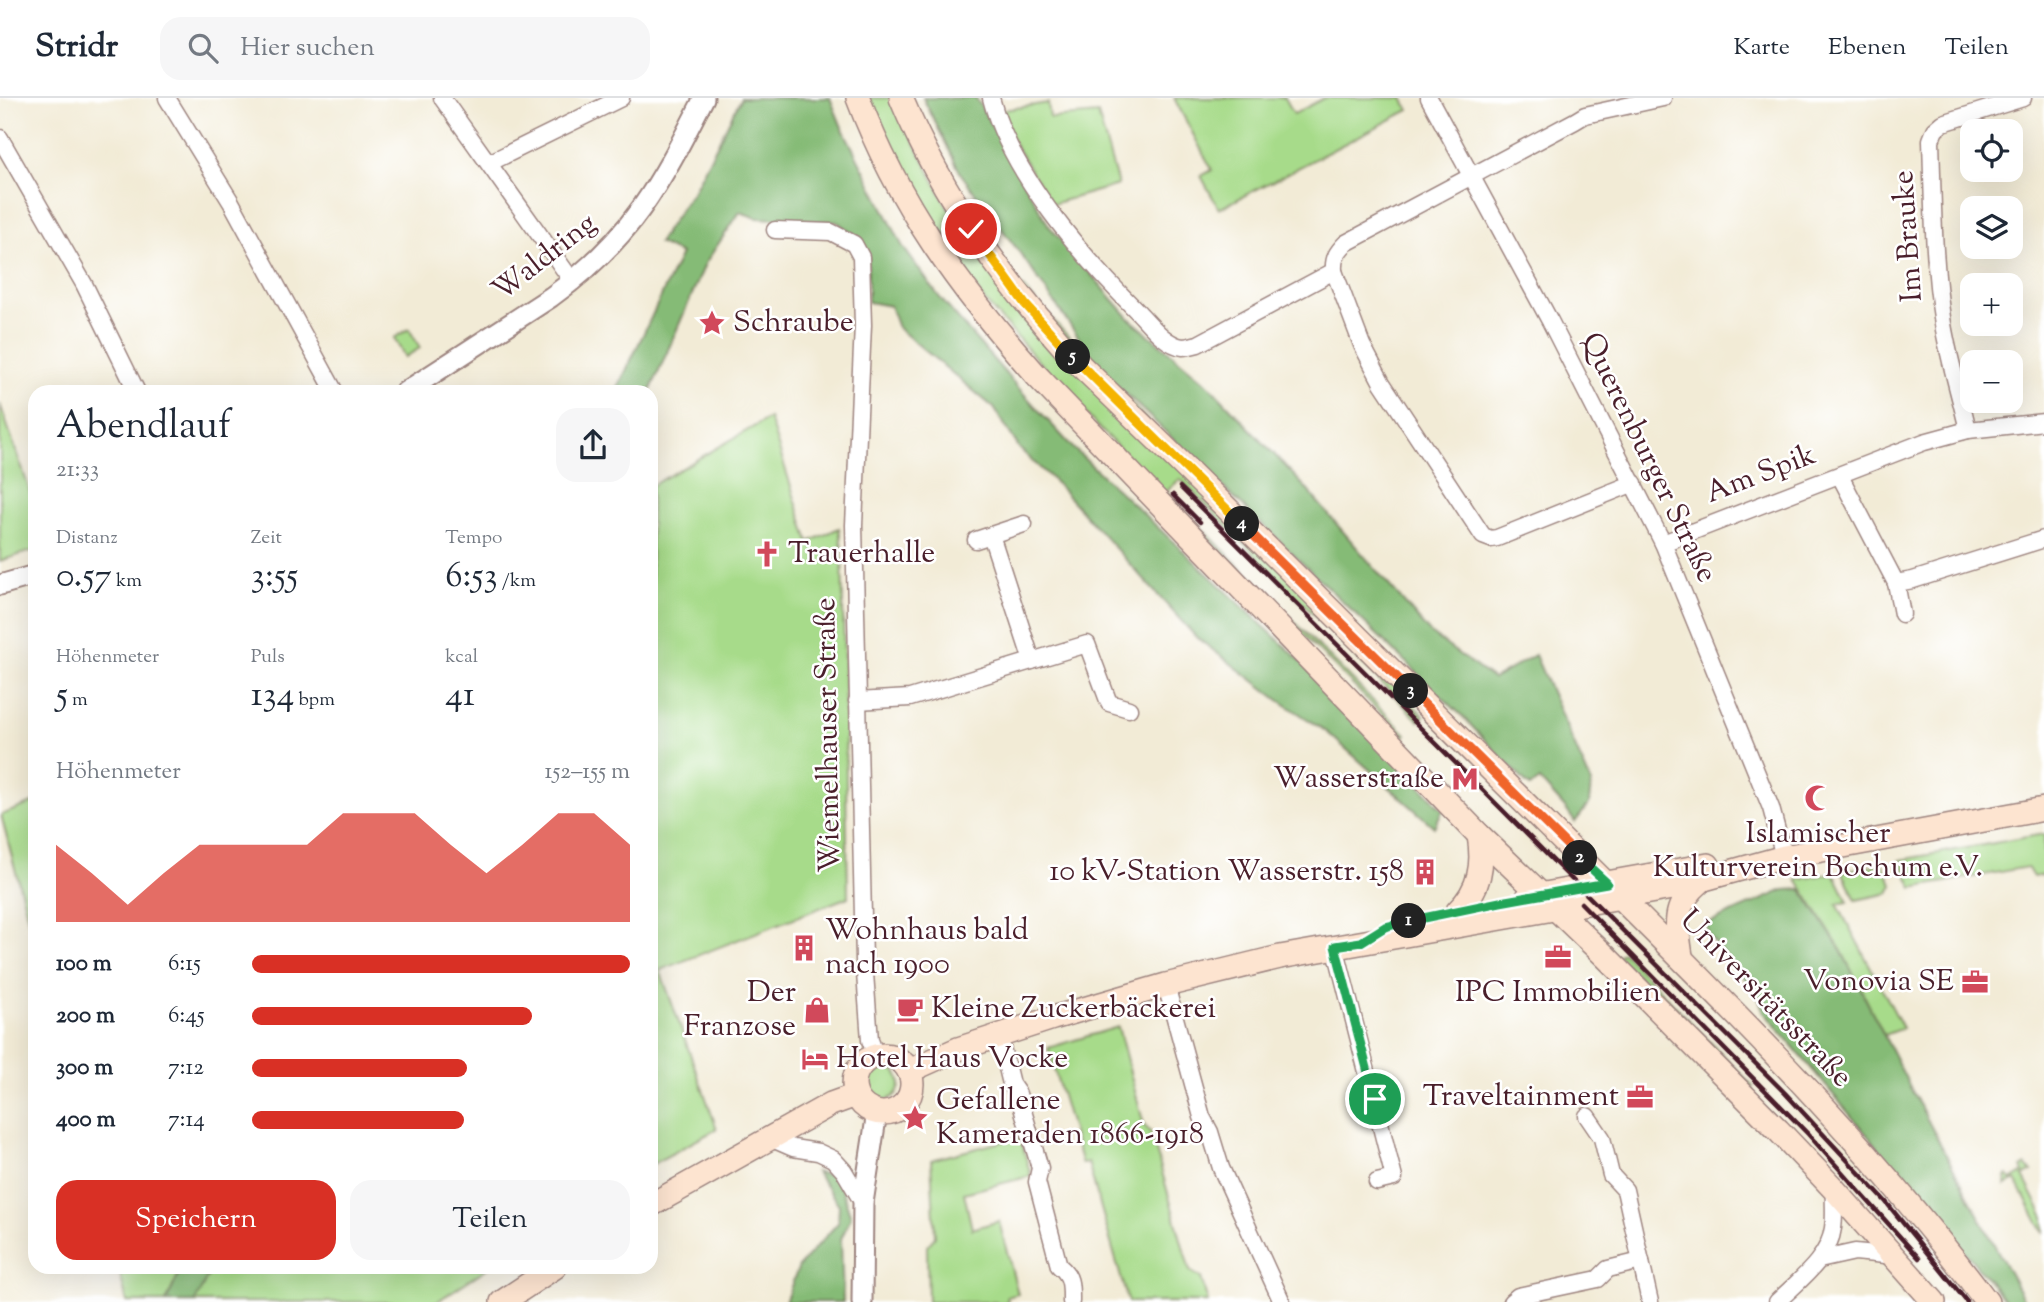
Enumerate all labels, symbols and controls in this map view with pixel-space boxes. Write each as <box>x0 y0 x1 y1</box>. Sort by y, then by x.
search box <box>160 17 650 80</box>
text: Stridr <box>35 24 118 72</box>
icon: search <box>184 29 222 67</box>
text: Hier suchen <box>240 30 375 67</box>
text: Karte <box>1733 31 1790 65</box>
text: Ebenen <box>1828 31 1906 65</box>
text: Teilen <box>1944 31 2009 65</box>
map controls <box>1960 119 2023 413</box>
button: locate <box>1960 119 2023 182</box>
street label: Im Brauke <box>1883 169 1935 303</box>
button: layers <box>1960 196 2023 259</box>
pin <box>941 199 1001 259</box>
street label: Waldring <box>484 204 606 312</box>
icon: check <box>952 210 990 248</box>
button: + <box>1960 273 2023 336</box>
place label: Schraube <box>733 302 854 345</box>
place icon: Schraube <box>697 308 727 338</box>
street label: Querenburger Straße <box>1569 326 1727 590</box>
pin: 5 <box>1056 340 1090 374</box>
text: 5 <box>1069 343 1076 370</box>
button: − <box>1960 350 2023 413</box>
text: Abendlauf <box>56 401 231 455</box>
button: share <box>556 408 630 482</box>
street label: Am Spik <box>1700 434 1822 516</box>
text: 21:33 <box>56 454 99 487</box>
pin: 4 <box>1224 506 1260 542</box>
text: 4 <box>1237 510 1246 537</box>
text: Distanz <box>56 525 118 552</box>
text: Zeit <box>251 525 282 552</box>
text: Tempo <box>445 525 502 552</box>
place label: Trauerhalle <box>788 533 935 576</box>
church icon: Trauerhalle <box>752 539 782 569</box>
text: 0.57 <box>56 552 112 603</box>
text: 3:55 <box>251 552 298 603</box>
text: 6:53 <box>445 552 498 603</box>
text: km <box>112 568 142 595</box>
text: /km <box>498 568 536 595</box>
street label: Wiemelhauser Straße <box>805 597 853 873</box>
text: Höhenmeter <box>56 644 159 671</box>
text: Puls <box>251 644 285 671</box>
text: kcal <box>445 644 478 671</box>
text: 5 <box>56 671 68 722</box>
text: 134 <box>251 671 294 722</box>
text: 41 <box>445 671 475 722</box>
pin: 3 <box>1394 674 1428 708</box>
text: 3 <box>1407 677 1414 704</box>
text: m <box>68 687 88 714</box>
text: bpm <box>294 687 335 714</box>
text: Höhenmeter <box>56 756 181 789</box>
text: 152–155 m <box>545 756 630 789</box>
place label: Wasserstraße <box>1273 758 1444 801</box>
metro station icon: Wasserstraße <box>1450 764 1480 794</box>
mosque icon: Islamischer Kulturverein Bochum e.V. <box>1803 783 1833 813</box>
place label: Islamischer Kulturverein Bochum e.V. <box>1653 813 1983 890</box>
pin: 2 <box>1562 840 1598 876</box>
text: 2 <box>1575 844 1584 871</box>
place label: 10 kV-Station Wasserstr. 158 <box>1049 851 1404 894</box>
building icon: 10 kV-Station Wasserstr. 158 <box>1410 857 1440 887</box>
street label: Universitätsstraße <box>1668 900 1862 1098</box>
pin: 1 <box>1392 904 1426 938</box>
text: 1 <box>1405 907 1412 934</box>
place label: Wohnhaus bald nach 1900 <box>825 910 1029 987</box>
building icon: Wohnhaus bald nach 1900 <box>789 933 819 963</box>
office icon: IPC Immobilien <box>1543 942 1573 972</box>
text: 100 m <box>56 948 112 981</box>
text: 6:15 <box>168 948 201 981</box>
place label: Vonovia SE <box>1803 961 1954 1004</box>
office icon: Vonovia SE <box>1960 967 1990 997</box>
place label: Der Franzose <box>684 972 796 1049</box>
place label: IPC Immobilien <box>1455 972 1661 1015</box>
place label: Kleine Zuckerbäckerei <box>931 988 1216 1031</box>
cafe icon: Kleine Zuckerbäckerei <box>895 994 925 1024</box>
shop icon: Der Franzose <box>802 995 832 1025</box>
text: 200 m <box>56 1000 115 1033</box>
text: 6:45 <box>168 1000 205 1033</box>
place label: Hotel Haus Vocke <box>836 1038 1068 1081</box>
hotel icon: Hotel Haus Vocke <box>800 1044 830 1074</box>
text: 300 m <box>56 1052 113 1085</box>
text: 7:12 <box>168 1052 204 1085</box>
pin <box>1345 1069 1405 1129</box>
place label: Traveltainment <box>1423 1076 1619 1119</box>
place label: Gefallene Kameraden 1866-1918 <box>936 1080 1204 1157</box>
icon: arrive <box>1356 1080 1394 1118</box>
office icon: Traveltainment <box>1625 1082 1655 1112</box>
place icon: Gefallene Kameraden 1866-1918 <box>900 1103 930 1133</box>
text: 400 m <box>56 1104 116 1137</box>
text: 7:14 <box>168 1104 205 1137</box>
button: Speichern <box>56 1180 336 1260</box>
button: Teilen <box>350 1180 630 1260</box>

